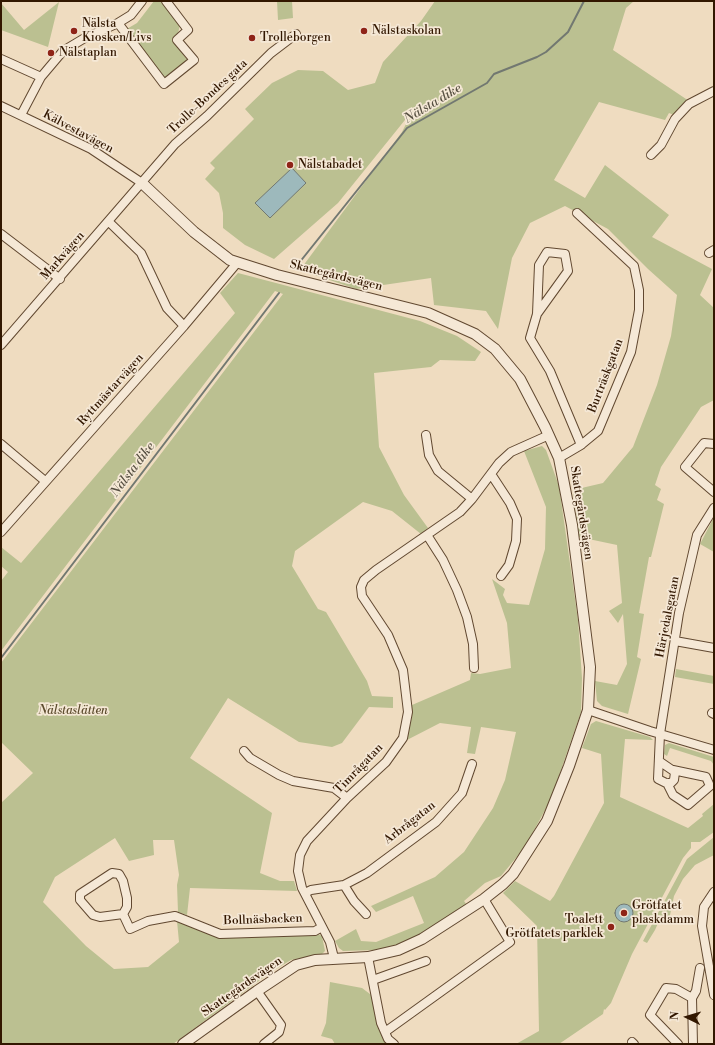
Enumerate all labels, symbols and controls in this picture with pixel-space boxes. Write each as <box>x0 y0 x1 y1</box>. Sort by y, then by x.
place label: Nälsta Kiosken/Livs <box>82 17 152 45</box>
place label: Nälstaskolan <box>372 24 441 38</box>
marker: Nälsta Kiosken/Livs <box>69 26 79 36</box>
marker: Nälstaskolan <box>359 26 369 36</box>
place label: Trolleborgen <box>260 31 331 45</box>
marker: Trolleborgen <box>247 33 257 43</box>
place label: Nälstaplan <box>59 46 117 60</box>
marker: Nälstaplan <box>46 48 56 58</box>
street label: Trolle-Bondes gata <box>165 56 251 138</box>
water label: Nälsta dike <box>401 81 465 127</box>
street label: Kälvestavägen <box>40 107 116 157</box>
place label: Nälstabadet <box>298 158 362 172</box>
marker: Nälstabadet <box>285 160 295 170</box>
street label: Markvägen <box>38 229 88 283</box>
street label: Skattegårdsvägen <box>288 258 384 294</box>
street label: Burträskgatan <box>585 337 627 415</box>
street label: Ryttmästarvägen <box>75 351 147 429</box>
water label: Nälsta dike <box>107 440 159 500</box>
street label: Skattegårdsvägen <box>566 465 596 561</box>
street label: Härjedalsgatan <box>653 575 683 659</box>
park label: Nälstaslätten <box>38 704 108 718</box>
street label: Timrågatan <box>332 741 386 797</box>
street label: Arbrågatan <box>381 798 439 848</box>
place label: Grötfatet plaskdamm <box>632 899 694 927</box>
marker: Grötfatet plaskdamm <box>619 908 629 918</box>
street label: Bollnäsbacken <box>223 911 303 929</box>
place label: Toalett Grötfatets parklek <box>505 913 603 941</box>
marker: Toalett Grötfatets parklek <box>606 922 616 932</box>
street label: Skattegårdsvägen <box>199 954 285 1020</box>
north arrow <box>667 997 707 1037</box>
text: N <box>668 1011 682 1021</box>

